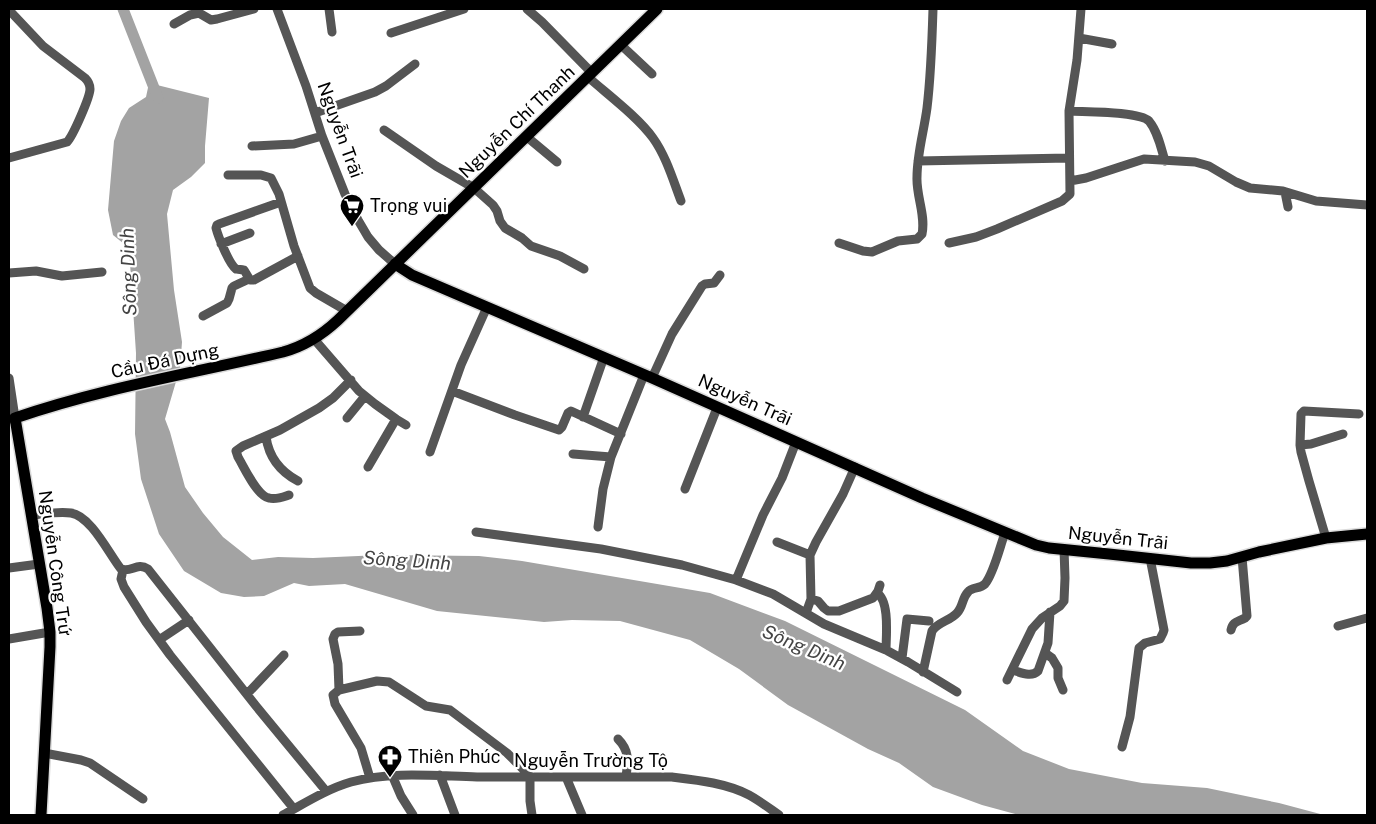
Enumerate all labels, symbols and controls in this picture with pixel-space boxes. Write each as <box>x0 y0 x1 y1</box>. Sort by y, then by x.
street label: Nguyễn Chí Thanh <box>455 61 579 182</box>
street label: Nguyễn Trãi <box>313 79 368 181</box>
supermarket icon: Trọng vui <box>339 193 365 227</box>
place label: Trọng vui <box>370 195 447 216</box>
water label: Sông Dinh <box>115 228 141 316</box>
street label: Cầu Đá Dựng <box>109 339 221 382</box>
street label: Nguyễn Trãi <box>695 370 795 430</box>
street label: Nguyễn Công Trứ <box>35 489 76 637</box>
street label: Nguyễn Trãi <box>1067 522 1169 553</box>
water label: Sông Dinh <box>362 546 452 574</box>
water label: Sông Dinh <box>759 620 849 674</box>
pharmacy icon: Thiên Phúc <box>377 744 403 778</box>
place label: Thiên Phúc <box>408 746 501 767</box>
street label: Nguyễn Trường Tộ <box>514 750 668 771</box>

